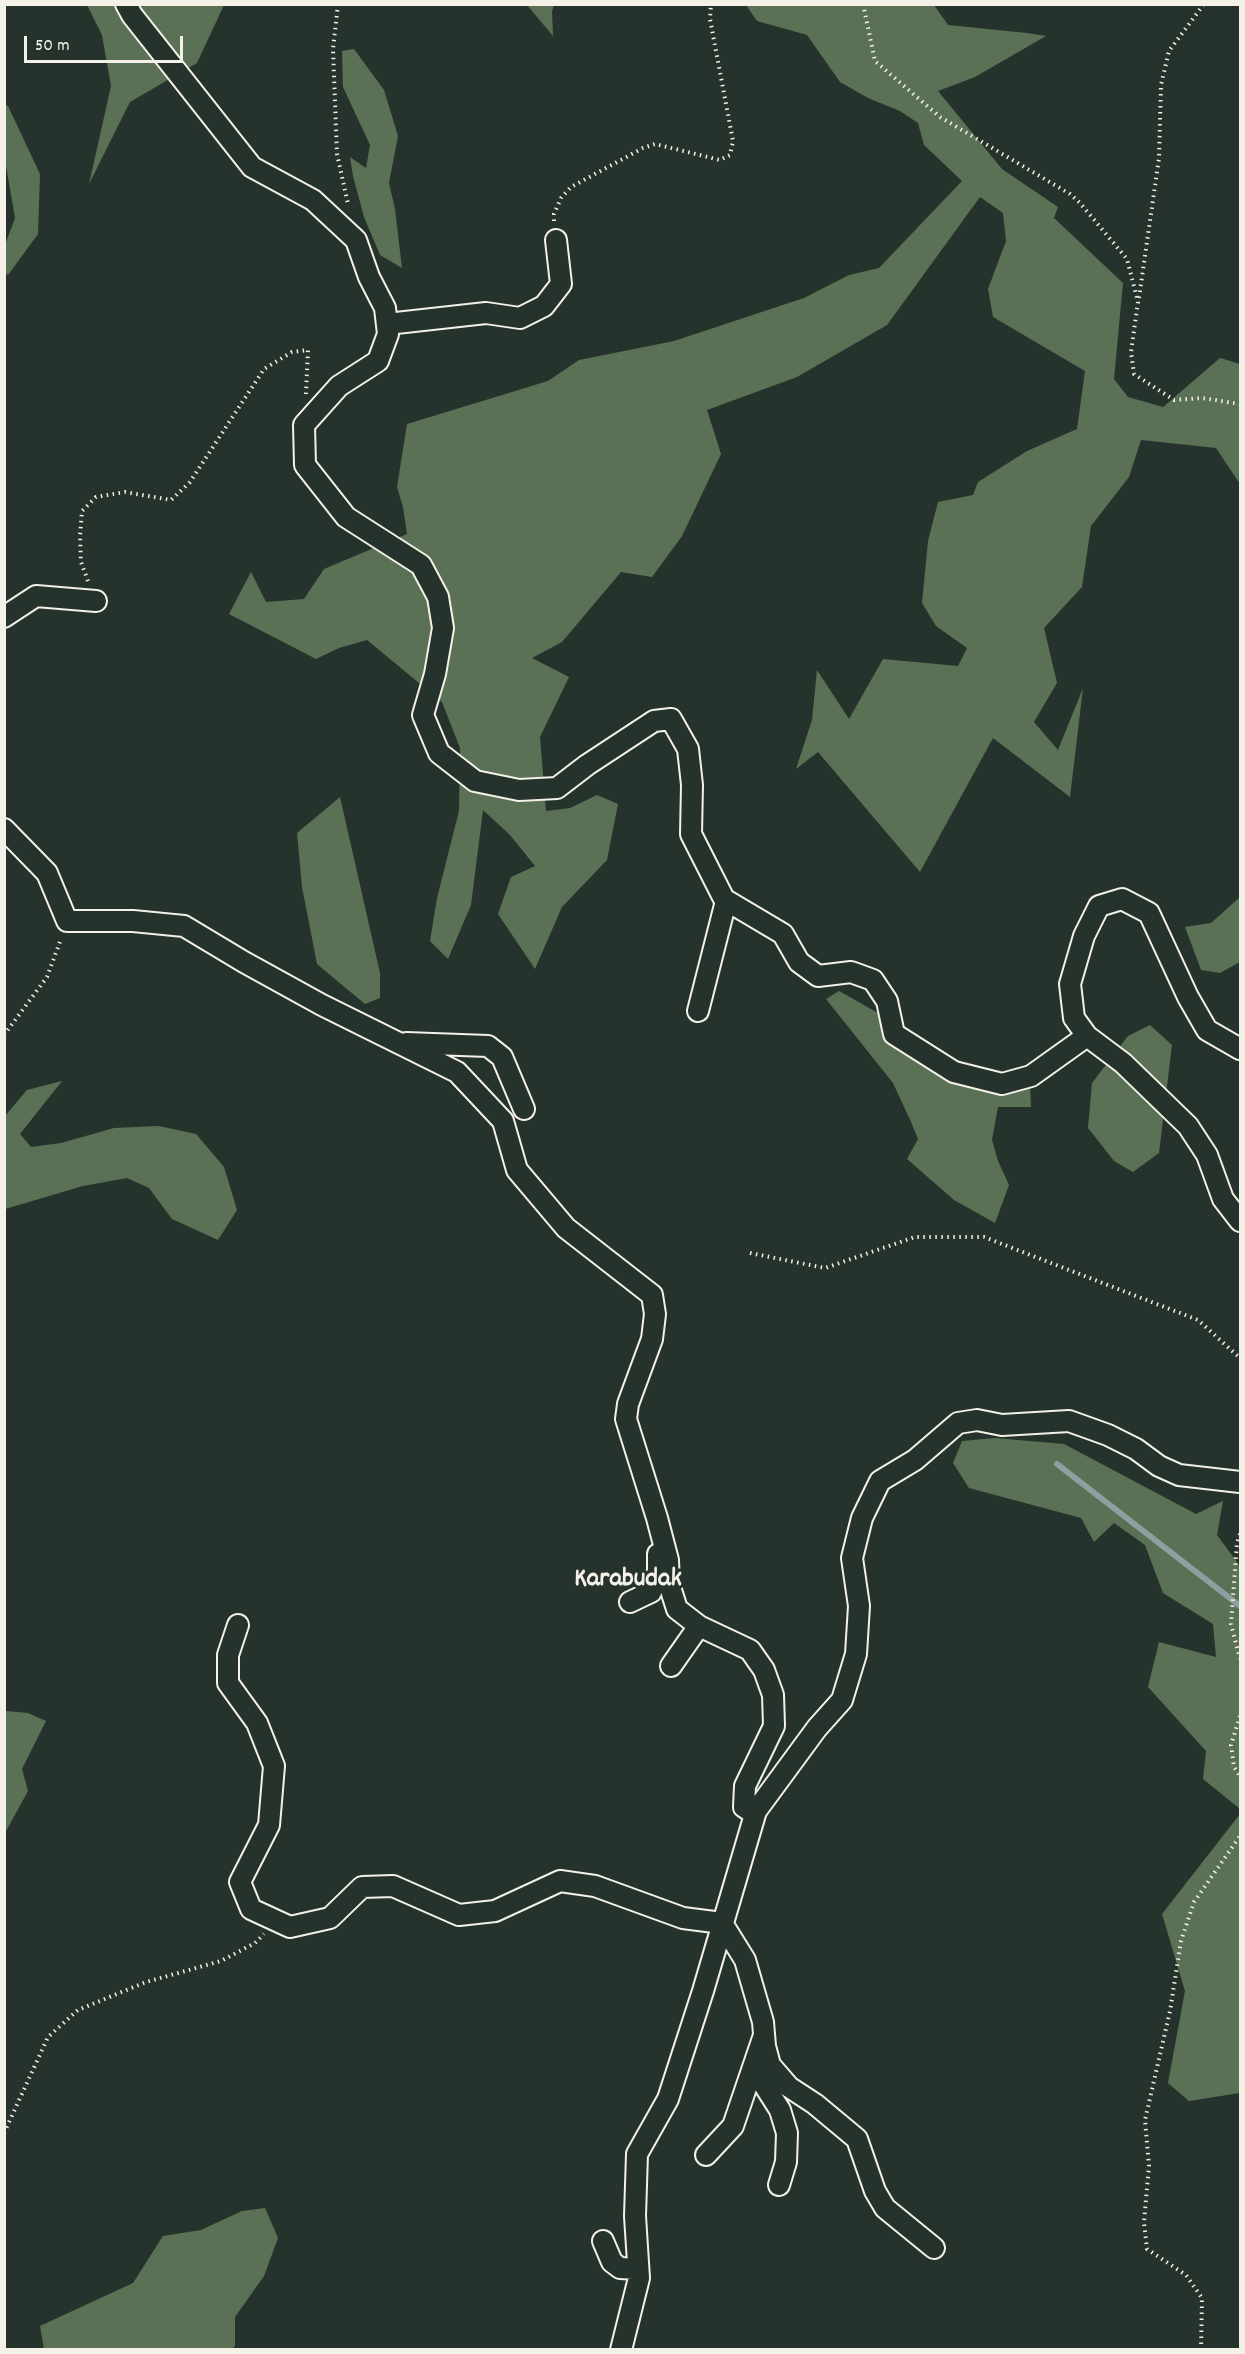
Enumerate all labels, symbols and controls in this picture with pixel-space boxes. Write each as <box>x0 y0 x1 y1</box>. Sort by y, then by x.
scale bar <box>27 24 186 62</box>
text: 50 m <box>35 34 70 59</box>
district label: Karabudak <box>574 1565 682 1597</box>

